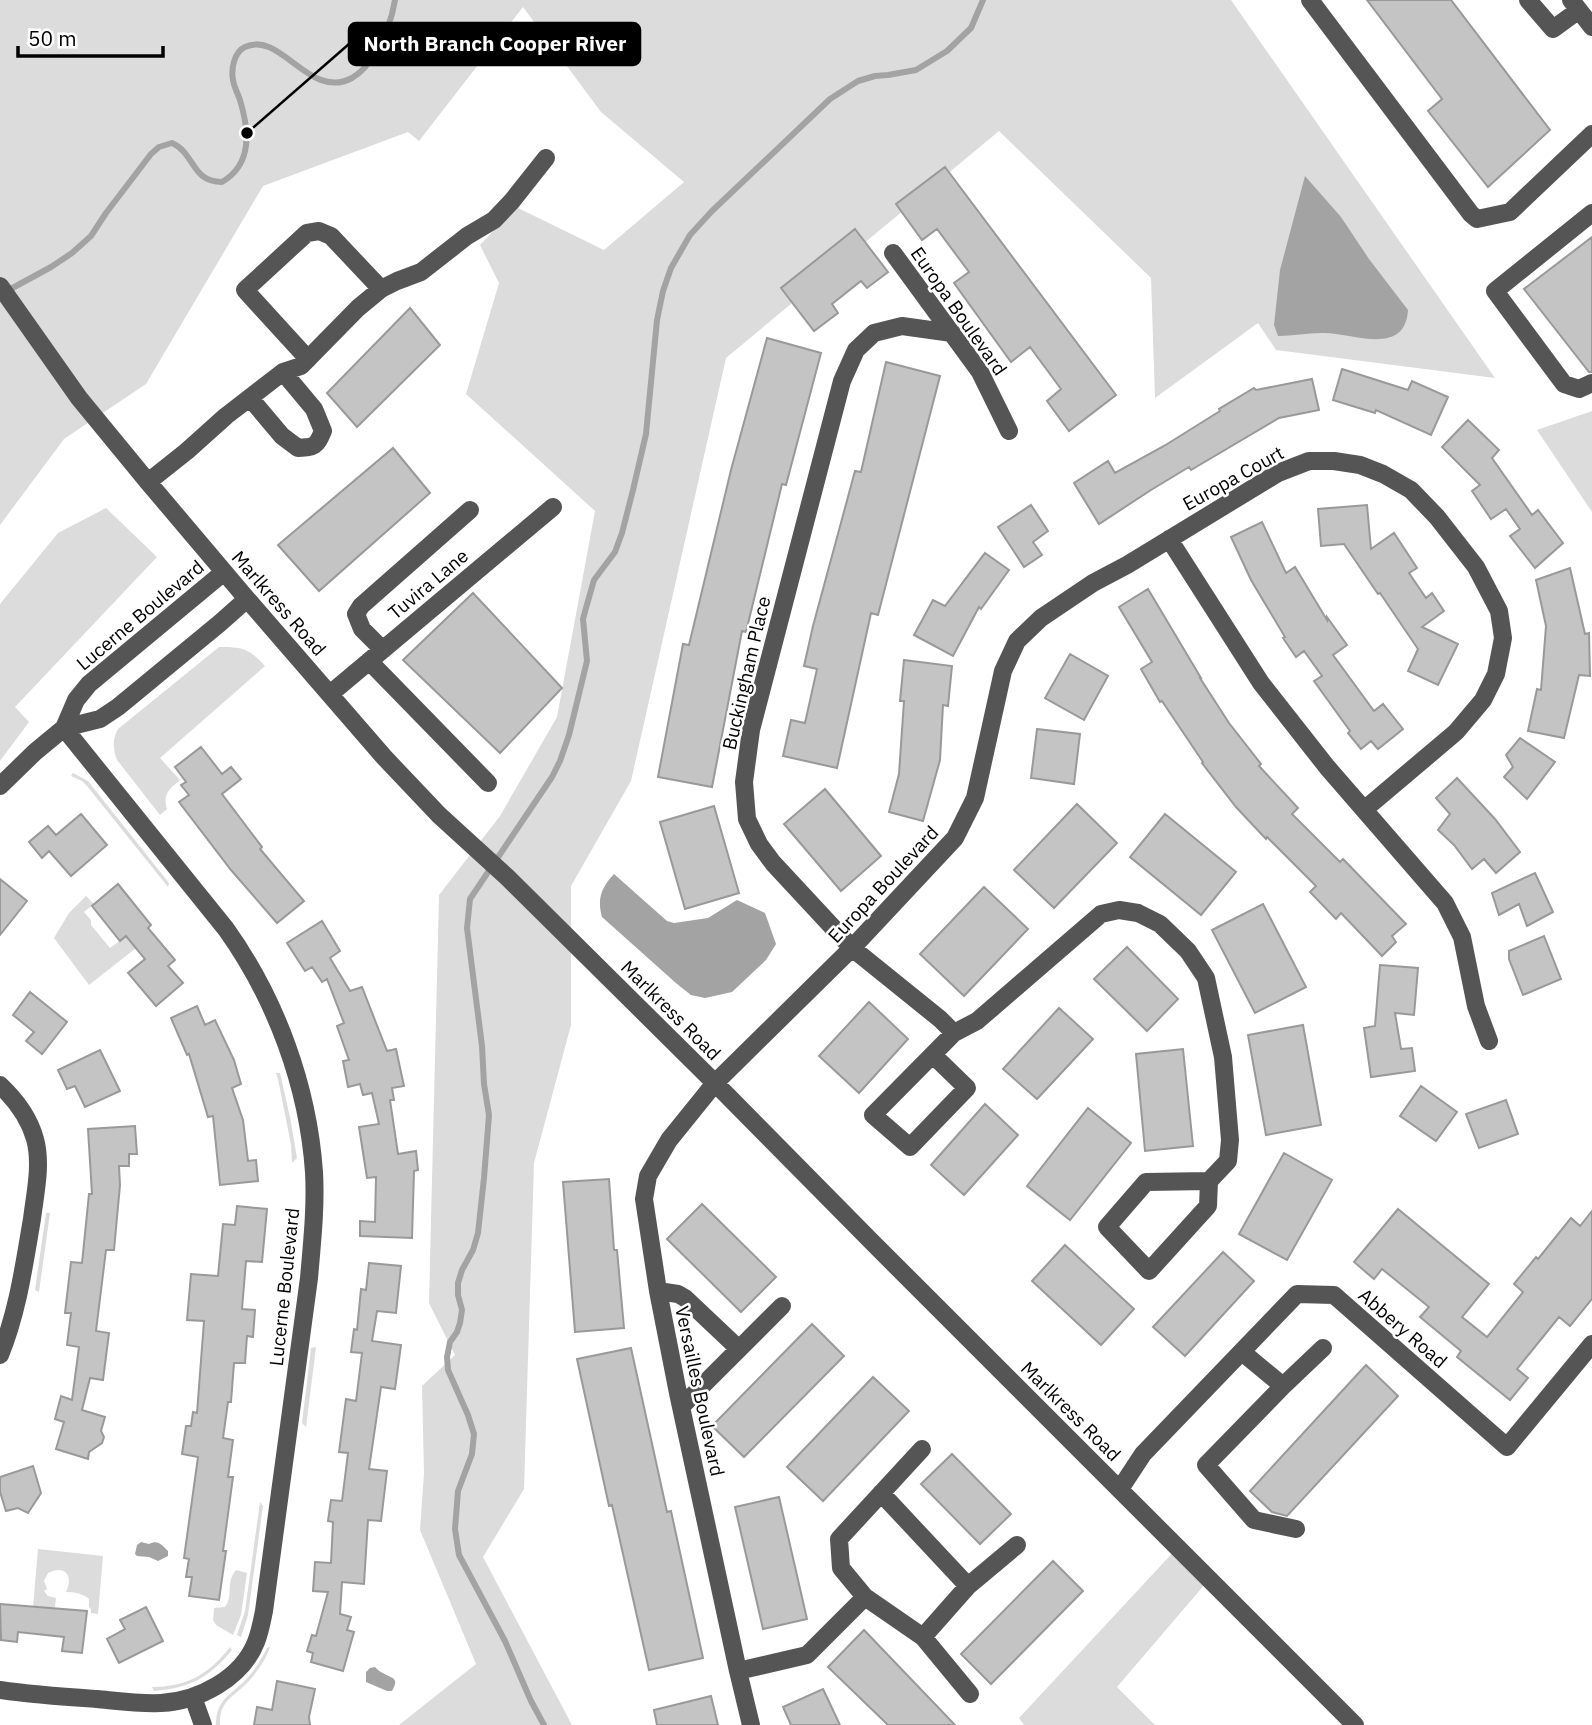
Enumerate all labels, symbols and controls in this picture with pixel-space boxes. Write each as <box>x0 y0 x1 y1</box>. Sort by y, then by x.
scale bar <box>18 14 163 58</box>
callout: North Branch Cooper River <box>349 23 640 65</box>
text: 50 m <box>28 24 77 52</box>
text: North Branch Cooper River <box>363 29 627 57</box>
street label: Europa Boulevard <box>906 242 1012 380</box>
street label: Europa Court <box>1178 440 1288 516</box>
street label: Tuvira Lane <box>383 544 473 624</box>
street label: Marlkress Road <box>227 545 331 661</box>
street label: Lucerne Boulevard <box>71 555 209 675</box>
street label: Buckingham Place <box>717 594 775 752</box>
street label: Europa Boulevard <box>823 820 943 948</box>
street label: Marlkress Road <box>616 955 726 1065</box>
street label: Lucerne Boulevard <box>264 1207 304 1367</box>
street label: Abbery Road <box>1354 1283 1452 1373</box>
street label: Versailles Boulevard <box>670 1304 730 1478</box>
street label: Marlkress Road <box>1016 1356 1126 1466</box>

